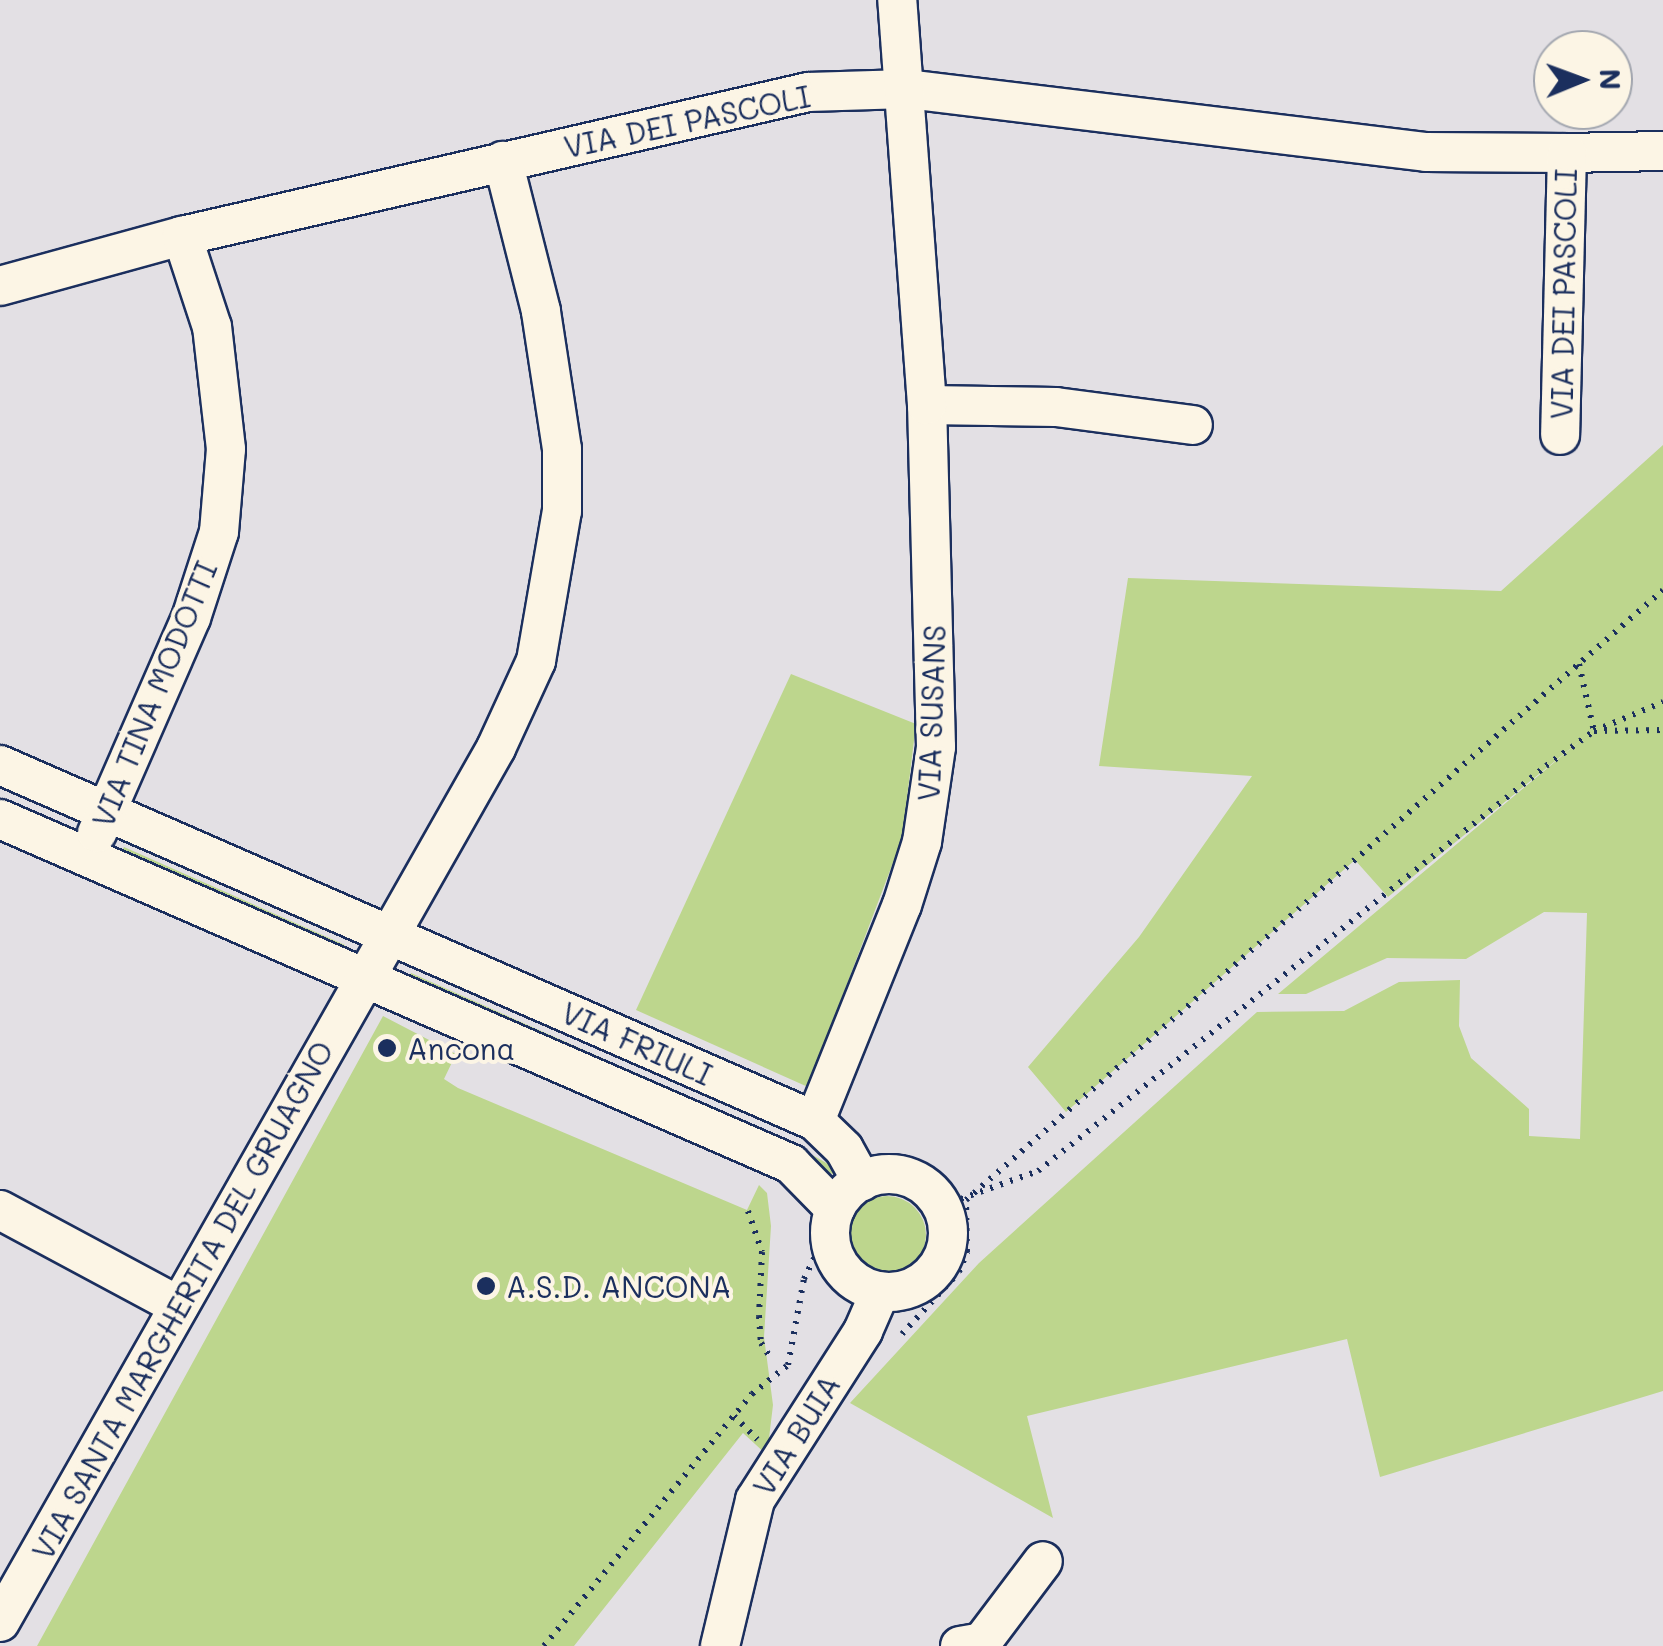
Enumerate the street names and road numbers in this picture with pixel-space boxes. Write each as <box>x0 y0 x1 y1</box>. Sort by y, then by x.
street label: VIA DEI PASCOLI <box>560 77 814 165</box>
street label: VIA DEI PASCOLI <box>1543 168 1583 420</box>
street label: VIA TINA MODOTTI <box>84 556 224 832</box>
street label: VIA SUSANS <box>910 624 952 802</box>
street label: VIA FRIULI <box>556 994 718 1092</box>
street label: VIA SANTA MARGHERITA DEL GRUAGNO <box>24 1034 340 1566</box>
street label: VIA BUIA <box>745 1368 847 1502</box>

